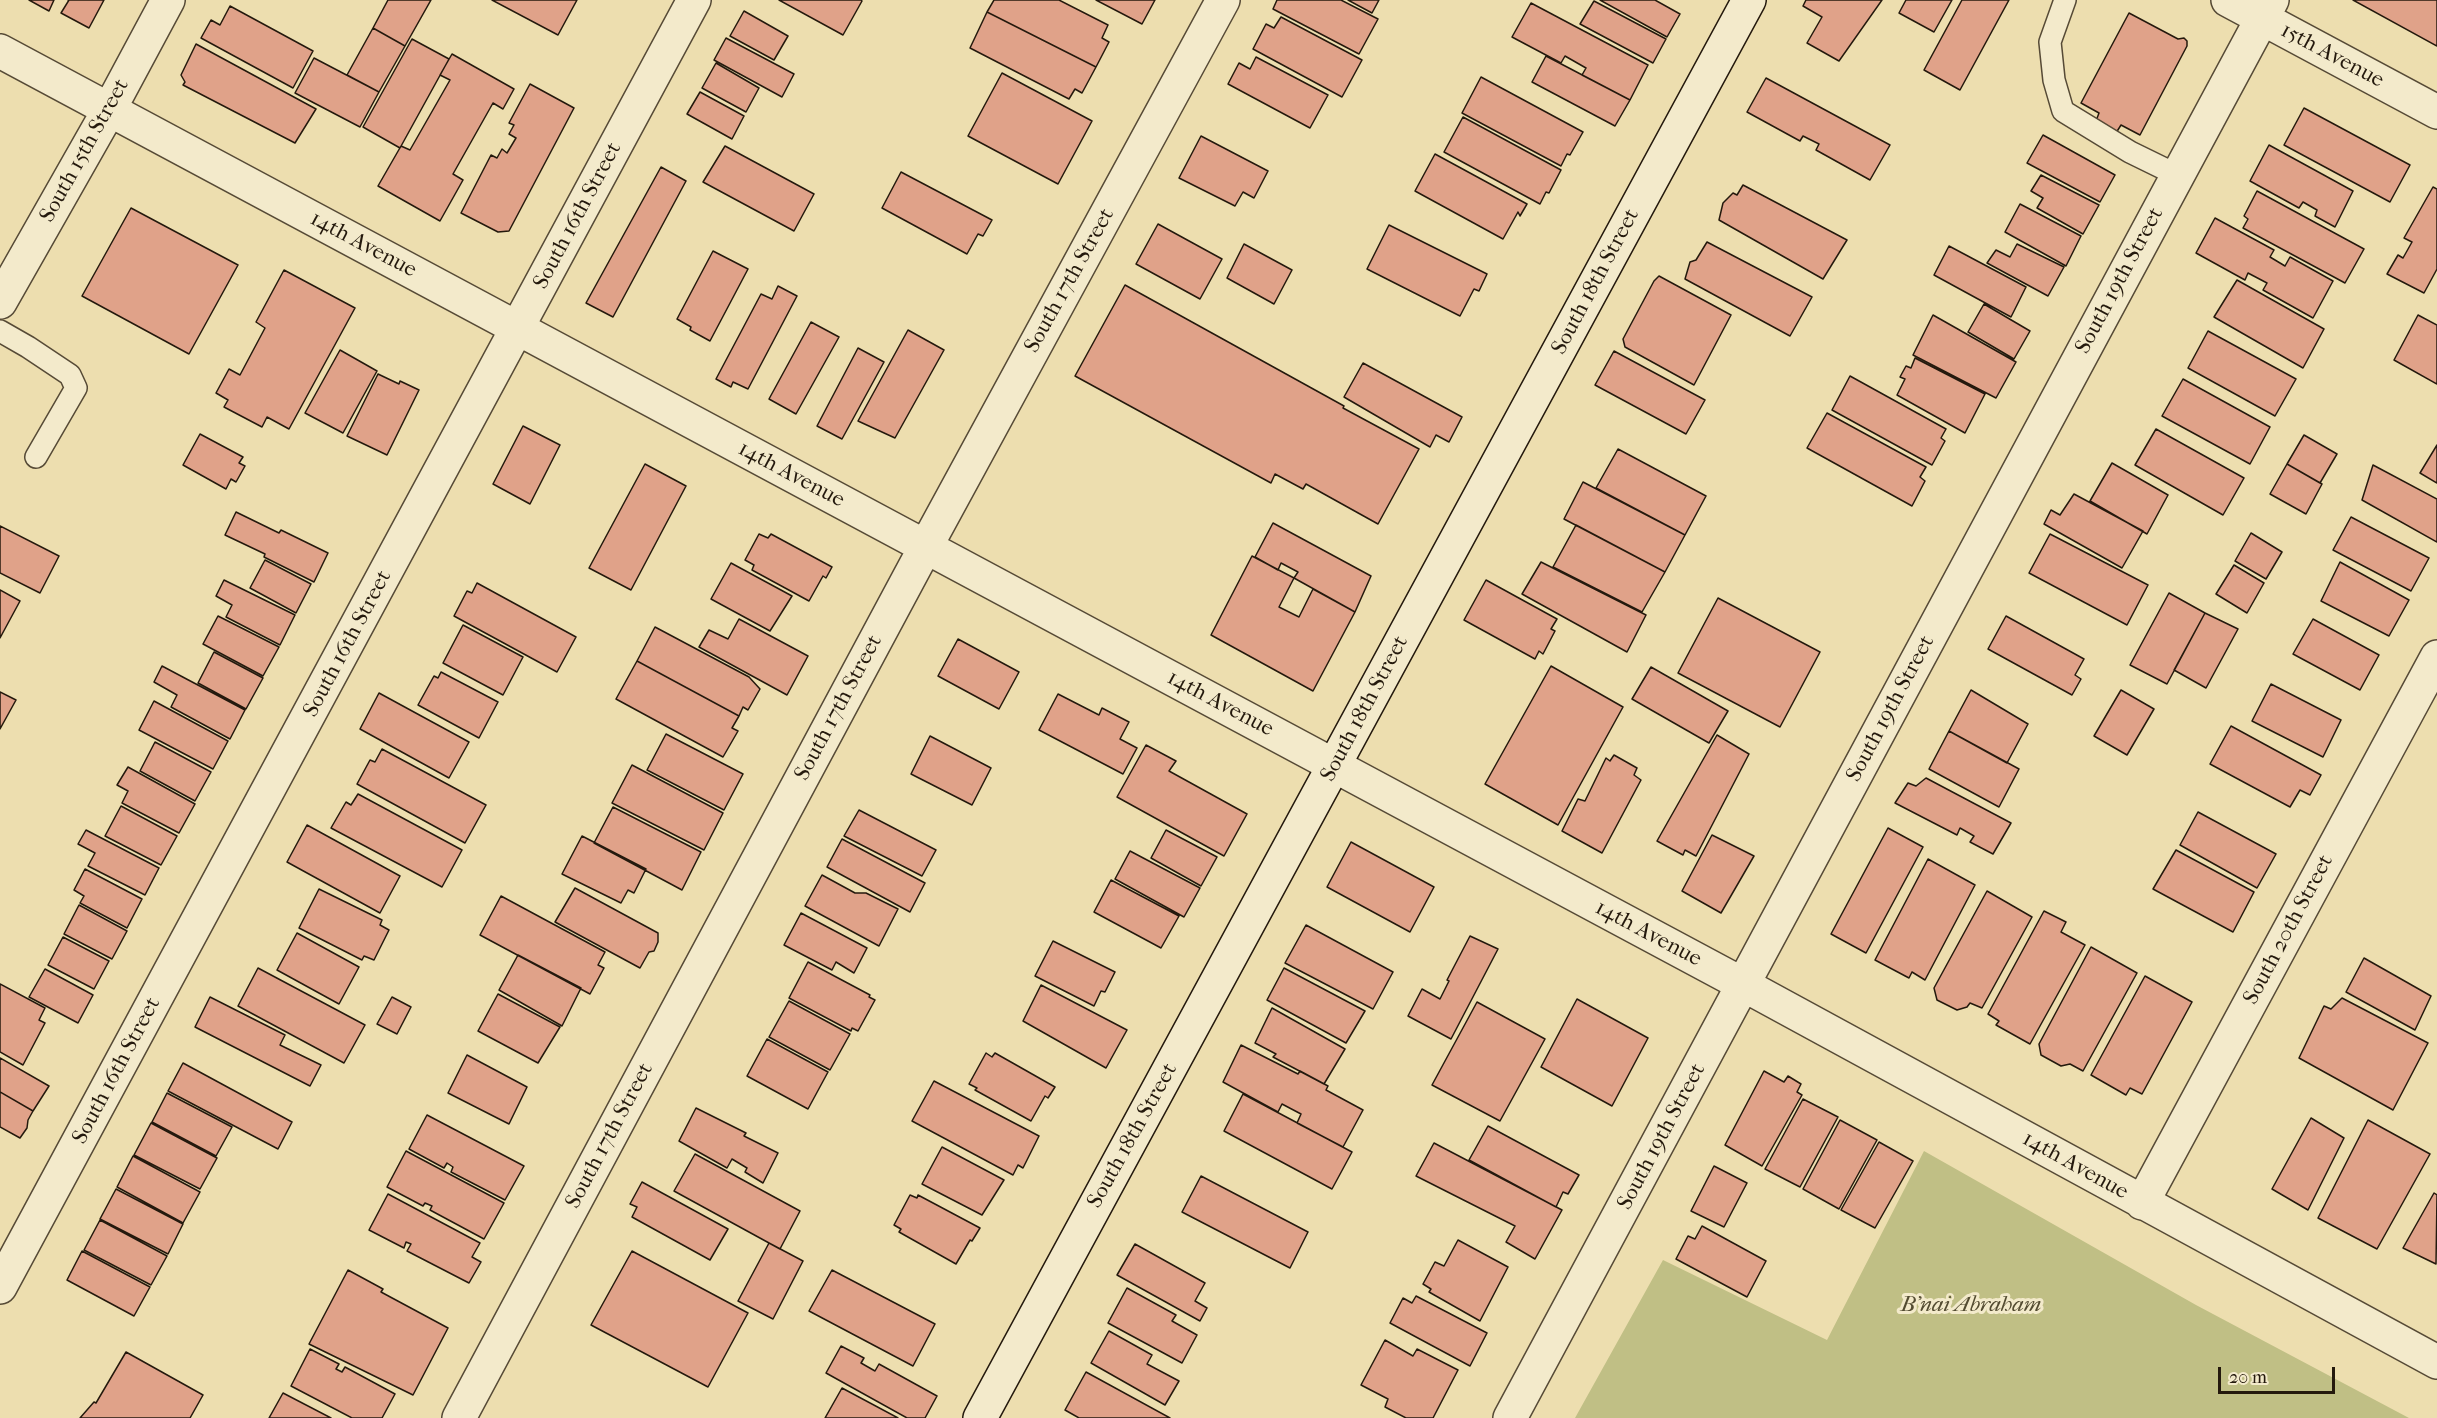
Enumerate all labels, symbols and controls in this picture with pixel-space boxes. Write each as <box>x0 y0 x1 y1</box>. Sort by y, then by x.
street label: 15th Avenue <box>2276 18 2388 94</box>
street label: South 15th Street <box>35 75 135 227</box>
street label: South 16th Street <box>528 138 628 294</box>
street label: South 19th Street <box>2070 203 2170 359</box>
street label: South 17th Street <box>1019 204 1121 358</box>
street label: South 18th Street <box>1546 205 1646 359</box>
street label: 14th Avenue <box>305 206 421 284</box>
street label: 14th Avenue <box>733 436 849 514</box>
street label: South 16th Street <box>298 566 398 722</box>
street label: South 17th Street <box>790 631 888 785</box>
street label: South 19th Street <box>1841 631 1941 787</box>
street label: South 18th Street <box>1315 632 1415 786</box>
street label: 14th Avenue <box>1162 665 1278 743</box>
street label: South 20th Street <box>2238 850 2340 1010</box>
street label: 14th Avenue <box>1590 895 1706 973</box>
street label: South 16th Street <box>67 993 167 1149</box>
street label: South 17th Street <box>561 1059 659 1213</box>
street label: South 18th Street <box>1082 1059 1184 1213</box>
street label: South 19th Street <box>1612 1059 1712 1215</box>
street label: 14th Avenue <box>2018 1126 2132 1206</box>
park label: B'nai Abraham <box>1901 1293 2041 1319</box>
scale bar <box>2221 1355 2338 1393</box>
text: 20 m <box>2229 1367 2267 1388</box>

